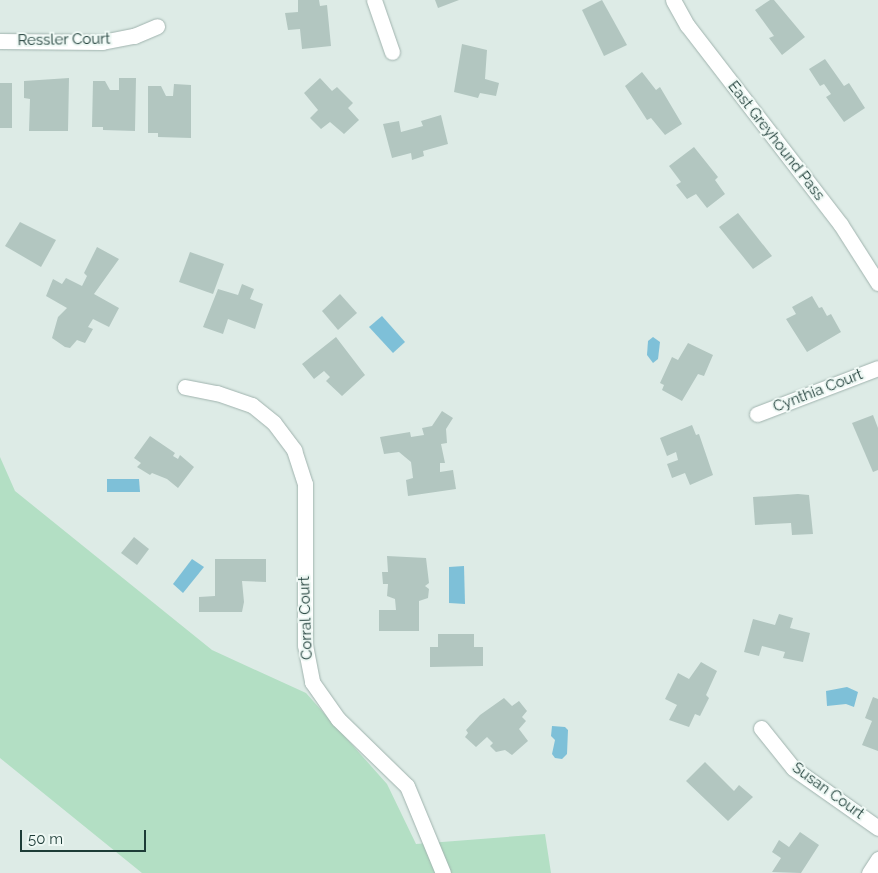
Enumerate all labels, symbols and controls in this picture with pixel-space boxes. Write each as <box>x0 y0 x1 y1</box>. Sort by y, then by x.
street label: Ressler Court <box>17 30 111 50</box>
street label: East Greyhound Pass <box>724 78 828 204</box>
street label: Cynthia Court <box>771 366 865 416</box>
street label: Corral Court <box>296 576 316 660</box>
street label: Susan Court <box>789 759 867 823</box>
scale bar <box>22 820 149 852</box>
text: 50 m <box>28 830 63 848</box>

